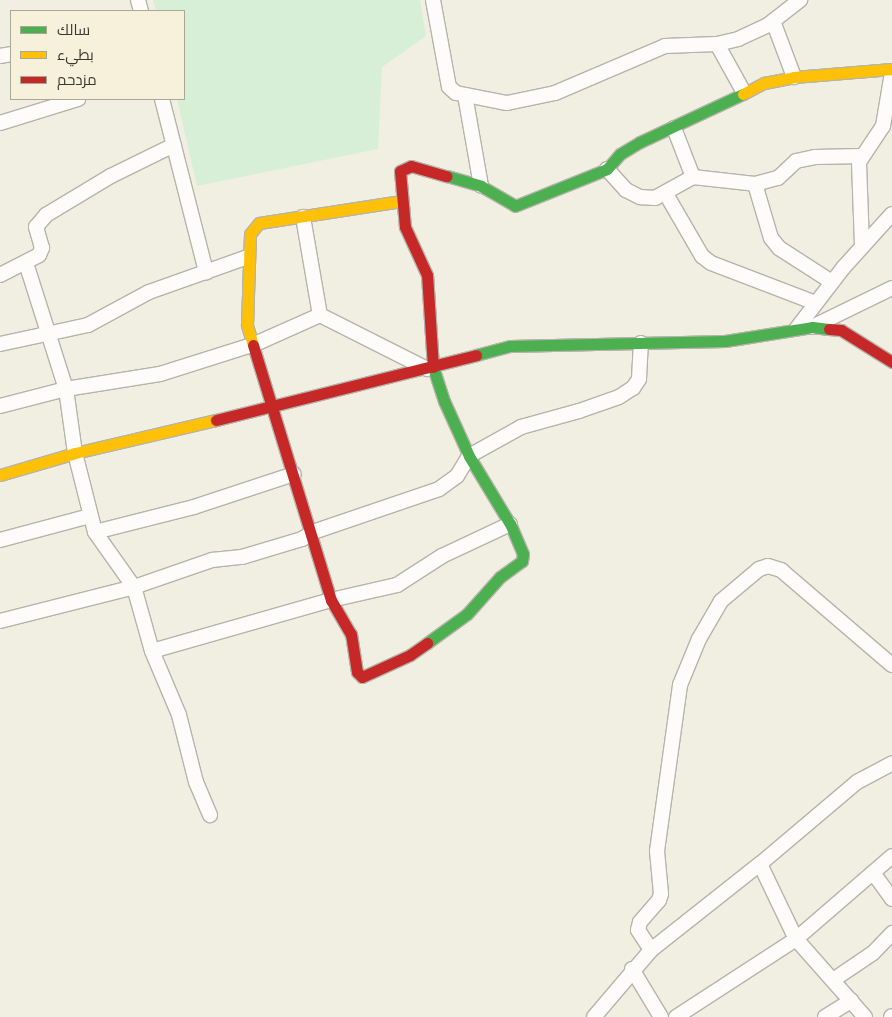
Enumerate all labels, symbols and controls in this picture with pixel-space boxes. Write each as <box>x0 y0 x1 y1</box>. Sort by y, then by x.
legend <box>10 10 185 100</box>
text: سالك <box>57 20 90 38</box>
text: بطيء <box>57 45 94 63</box>
text: مزدحم <box>57 70 97 88</box>

